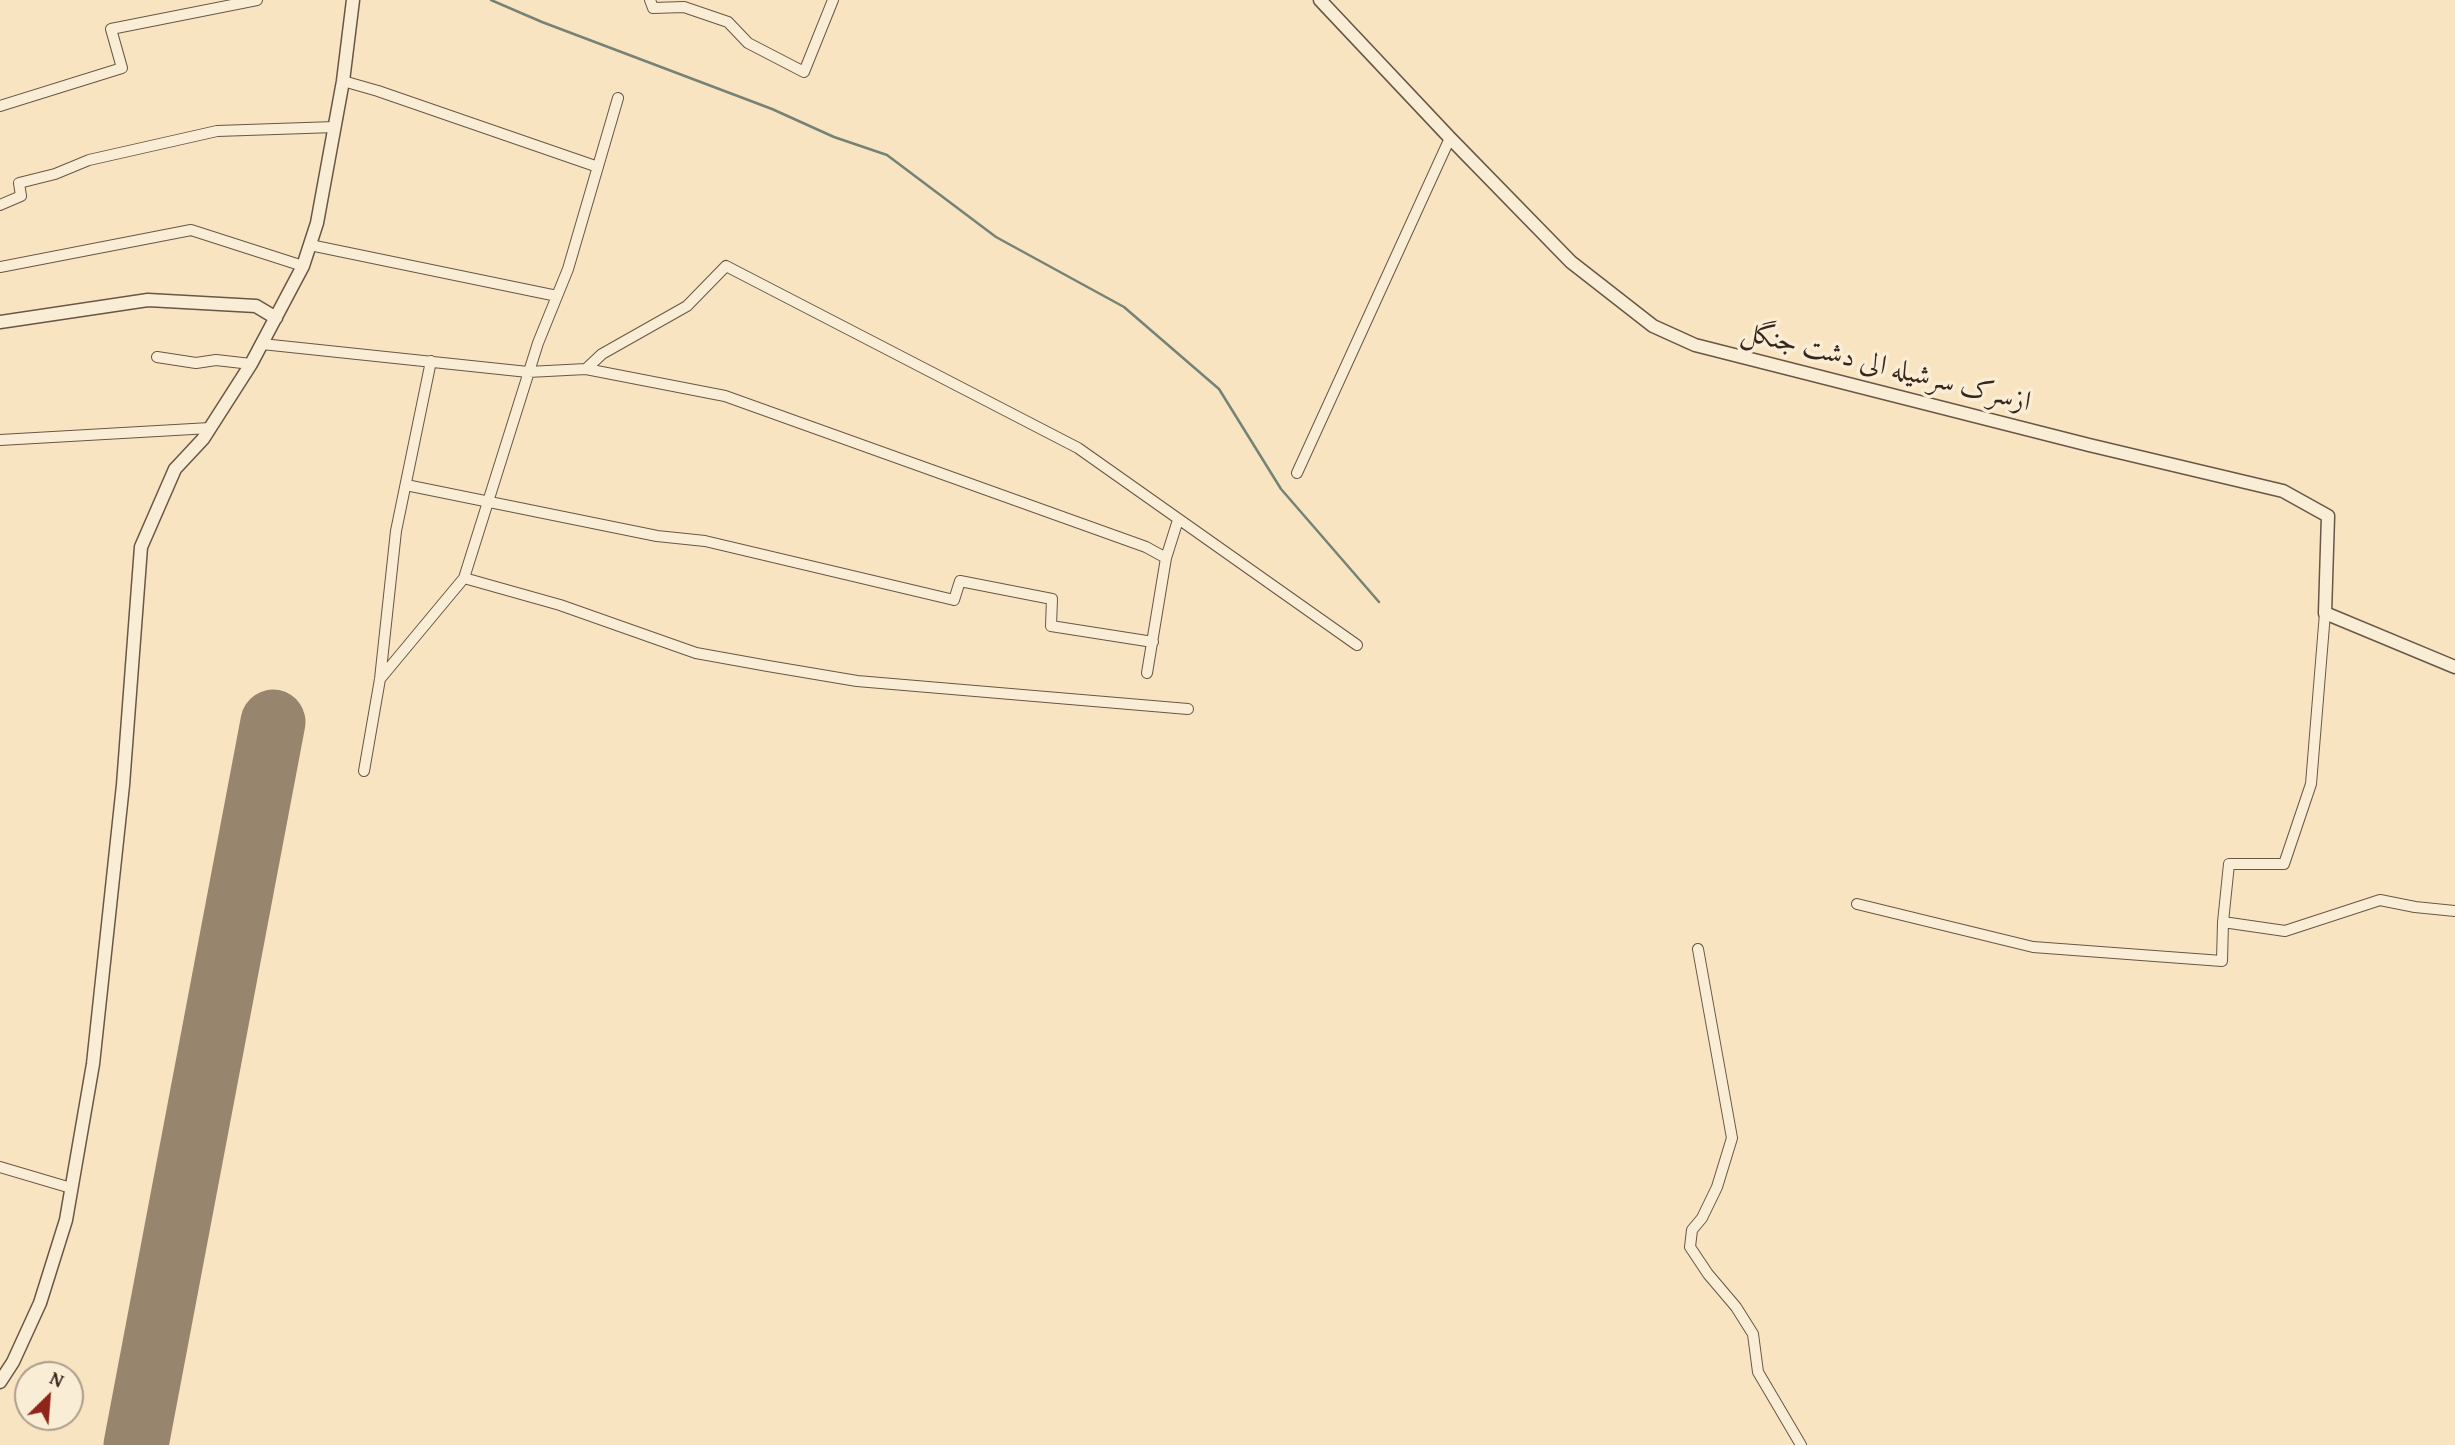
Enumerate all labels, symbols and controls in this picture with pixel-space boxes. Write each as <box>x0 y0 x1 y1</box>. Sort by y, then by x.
street label: ازسرک سرشیله الی دشت جنگل <box>1738 316 2034 420</box>
north arrow <box>14 1361 84 1431</box>
text: N <box>45 1363 69 1394</box>

